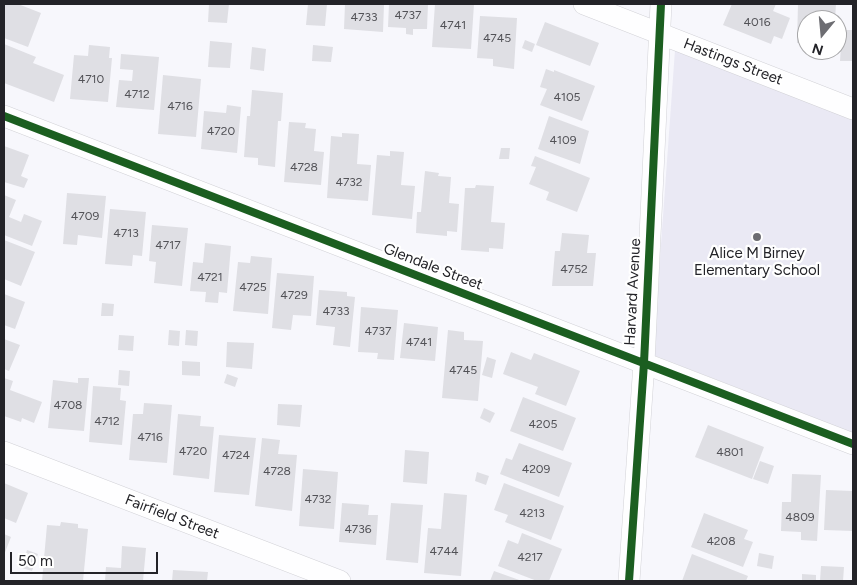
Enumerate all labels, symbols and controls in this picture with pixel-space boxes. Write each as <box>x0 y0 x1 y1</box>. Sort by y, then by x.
house number: 4737 <box>395 8 421 22</box>
house number: 4733 <box>351 10 377 24</box>
north arrow <box>797 10 847 60</box>
house number: 4016 <box>744 15 770 29</box>
house number: 4741 <box>440 18 466 32</box>
house number: 4745 <box>483 31 511 45</box>
street label: Hastings Street <box>681 35 785 89</box>
text: N <box>810 39 825 59</box>
house number: 4710 <box>78 72 104 86</box>
house number: 4712 <box>124 87 150 101</box>
house number: 4105 <box>554 90 580 104</box>
house number: 4716 <box>167 99 193 113</box>
house number: 4720 <box>207 124 235 138</box>
house number: 4109 <box>550 133 576 147</box>
house number: 4728 <box>290 160 318 174</box>
house number: 4732 <box>335 175 363 189</box>
house number: 4709 <box>71 209 99 223</box>
house number: 4713 <box>113 226 139 240</box>
marker: Alice M Birney Elementary School <box>751 231 763 243</box>
house number: 4717 <box>155 238 181 252</box>
street label: Harvard Avenue <box>621 238 645 346</box>
street label: Glendale Street <box>381 240 485 294</box>
place label: Alice M Birney Elementary School <box>694 245 820 280</box>
house number: 4752 <box>560 262 588 276</box>
house number: 4721 <box>197 270 223 284</box>
house number: 4725 <box>239 280 267 294</box>
house number: 4729 <box>280 288 308 302</box>
house number: 4733 <box>323 304 349 318</box>
house number: 4737 <box>365 324 391 338</box>
house number: 4741 <box>406 335 432 349</box>
house number: 4745 <box>449 363 477 377</box>
house number: 4708 <box>54 398 82 412</box>
house number: 4712 <box>94 414 120 428</box>
house number: 4205 <box>529 417 557 431</box>
house number: 4716 <box>137 430 163 444</box>
house number: 4720 <box>179 444 207 458</box>
house number: 4801 <box>716 445 744 459</box>
house number: 4724 <box>222 448 250 462</box>
house number: 4209 <box>522 462 550 476</box>
house number: 4728 <box>263 464 291 478</box>
street label: Fairfield Street <box>122 491 222 543</box>
house number: 4732 <box>304 492 332 506</box>
house number: 4213 <box>519 506 545 520</box>
house number: 4809 <box>785 510 815 524</box>
house number: 4736 <box>344 522 372 536</box>
house number: 4208 <box>706 534 736 548</box>
scale bar <box>12 542 160 574</box>
house number: 4744 <box>430 544 458 558</box>
house number: 4217 <box>517 550 543 564</box>
text: 50 m <box>18 552 53 570</box>

